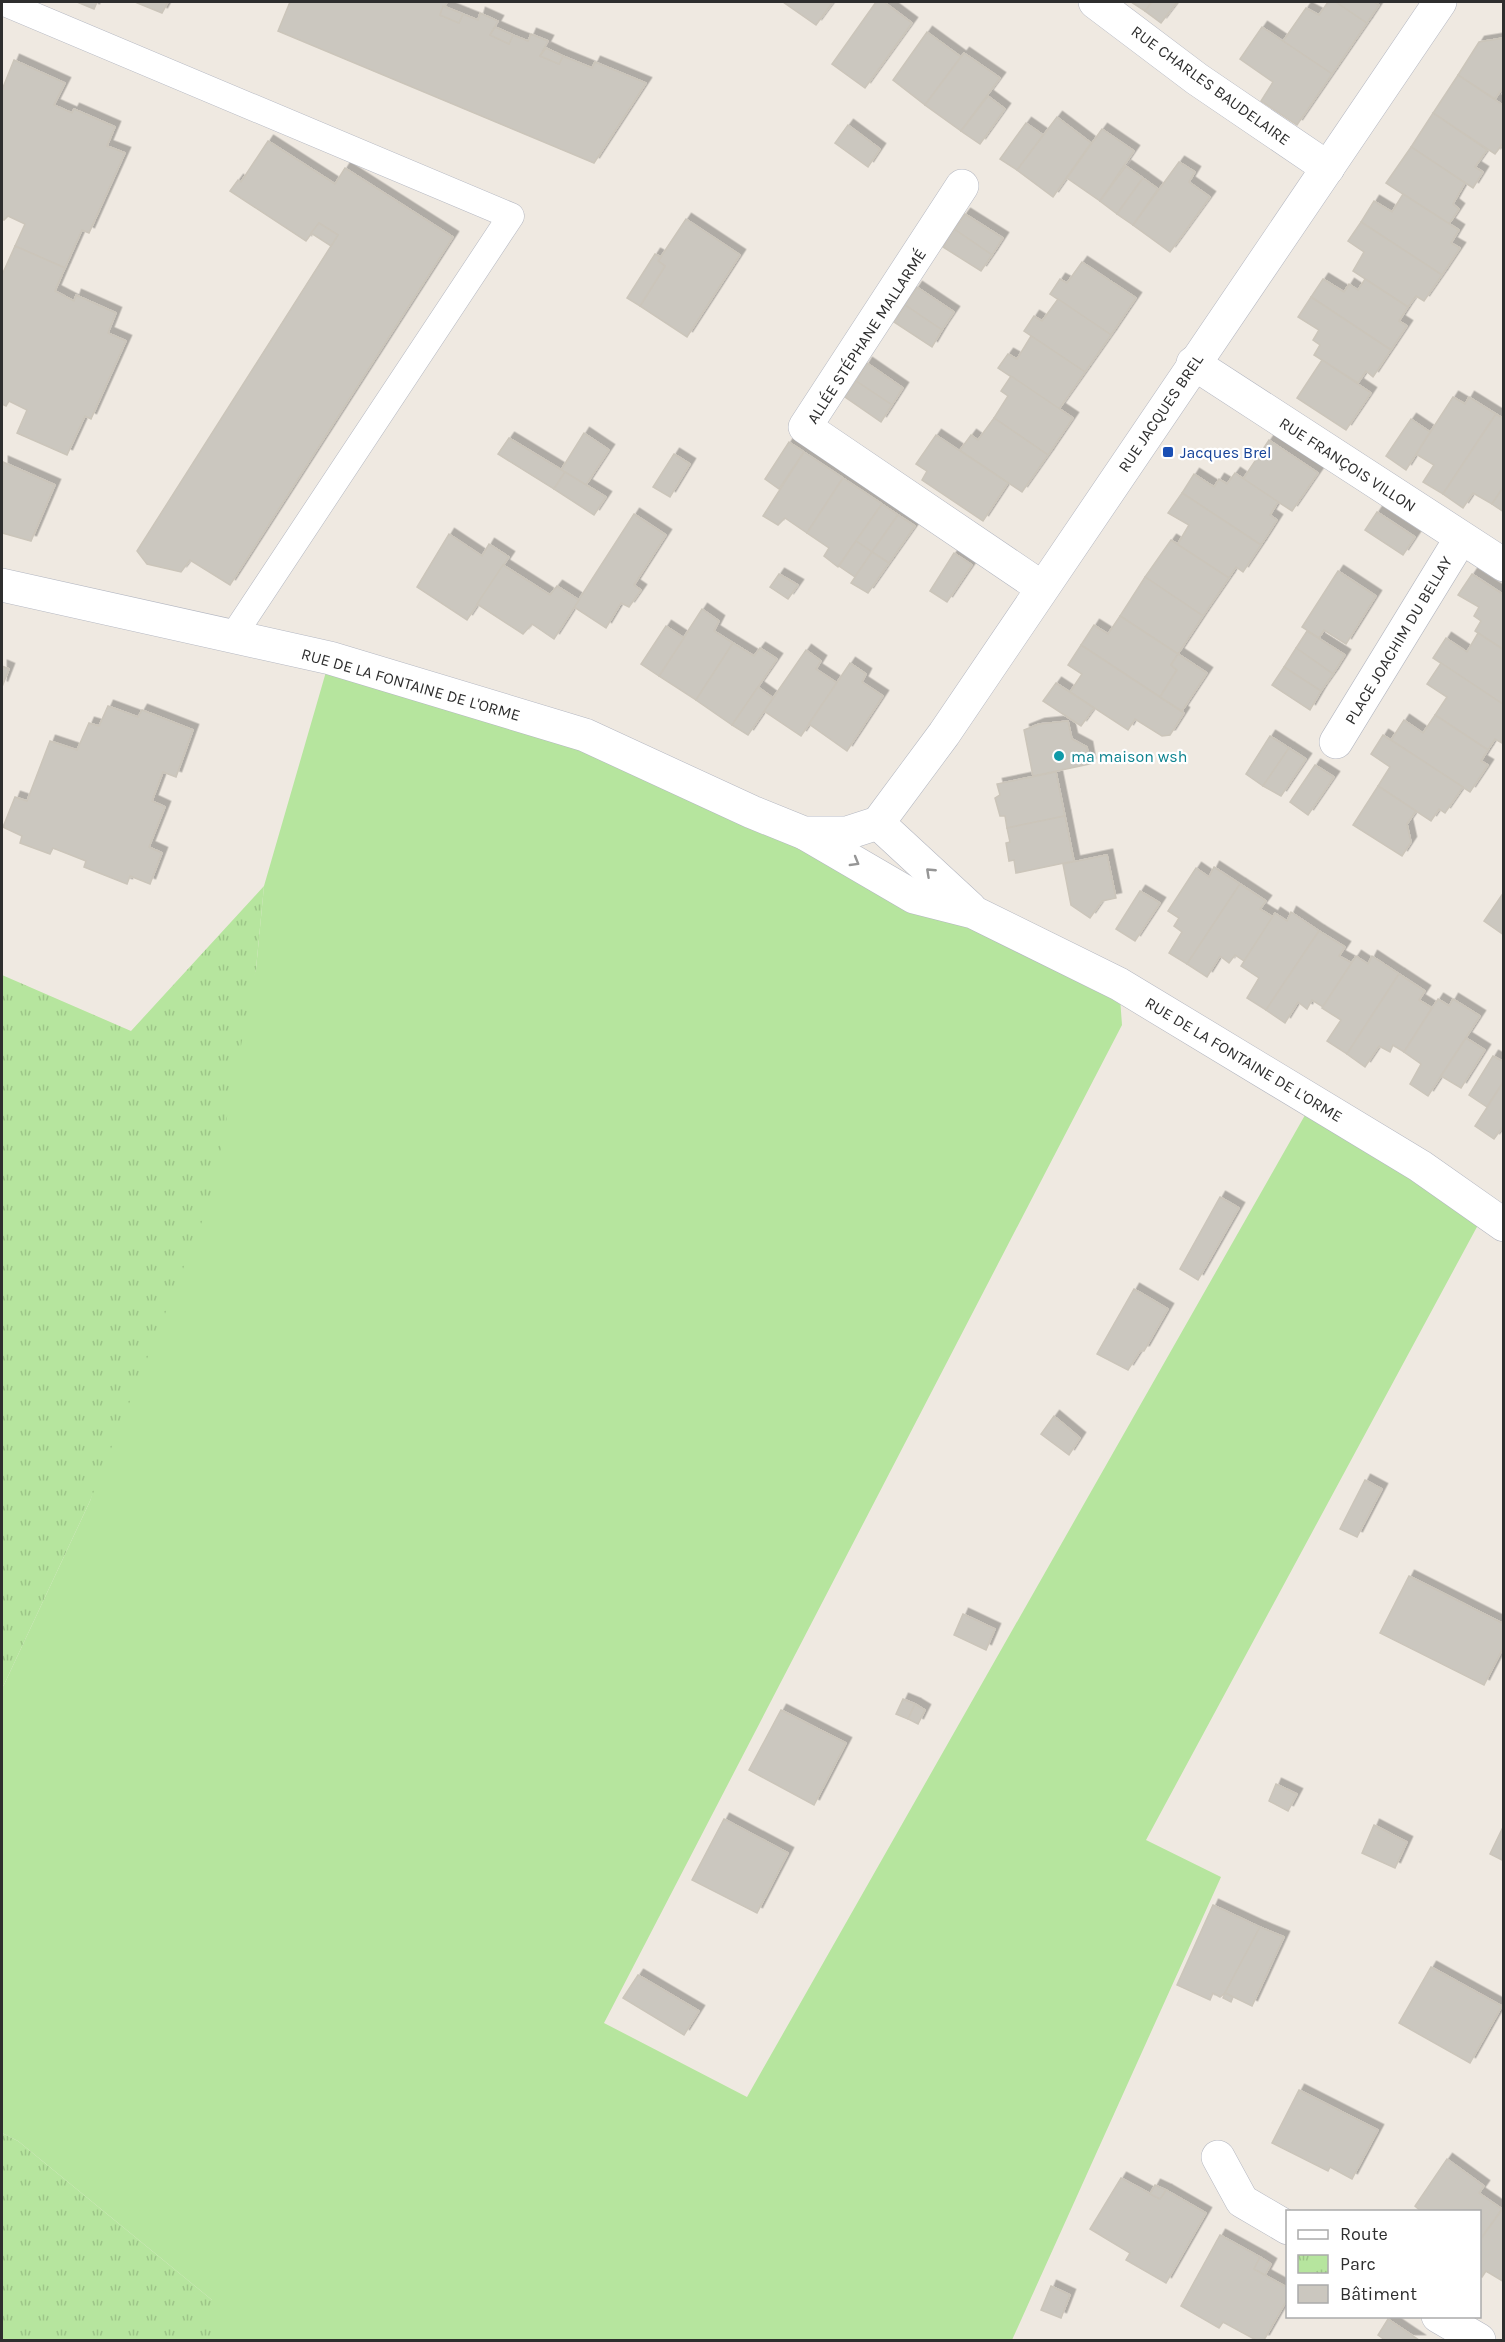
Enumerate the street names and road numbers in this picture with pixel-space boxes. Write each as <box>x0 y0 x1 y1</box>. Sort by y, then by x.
street label: RUE CHARLES BAUDELAIRE <box>1128 21 1294 149</box>
street label: ALLÉE STÉPHANE MALLARMÉ <box>803 245 930 427</box>
street label: RUE JACQUES BREL <box>1114 350 1207 476</box>
street label: RUE FRANÇOIS VILLON <box>1276 413 1420 516</box>
street label: PLACE JOACHIM DU BELLAY <box>1341 553 1456 728</box>
street label: RUE DE LA FONTAINE DE L'ORME <box>299 644 523 725</box>
street label: RUE DE LA FONTAINE DE L'ORME <box>1142 993 1346 1126</box>

